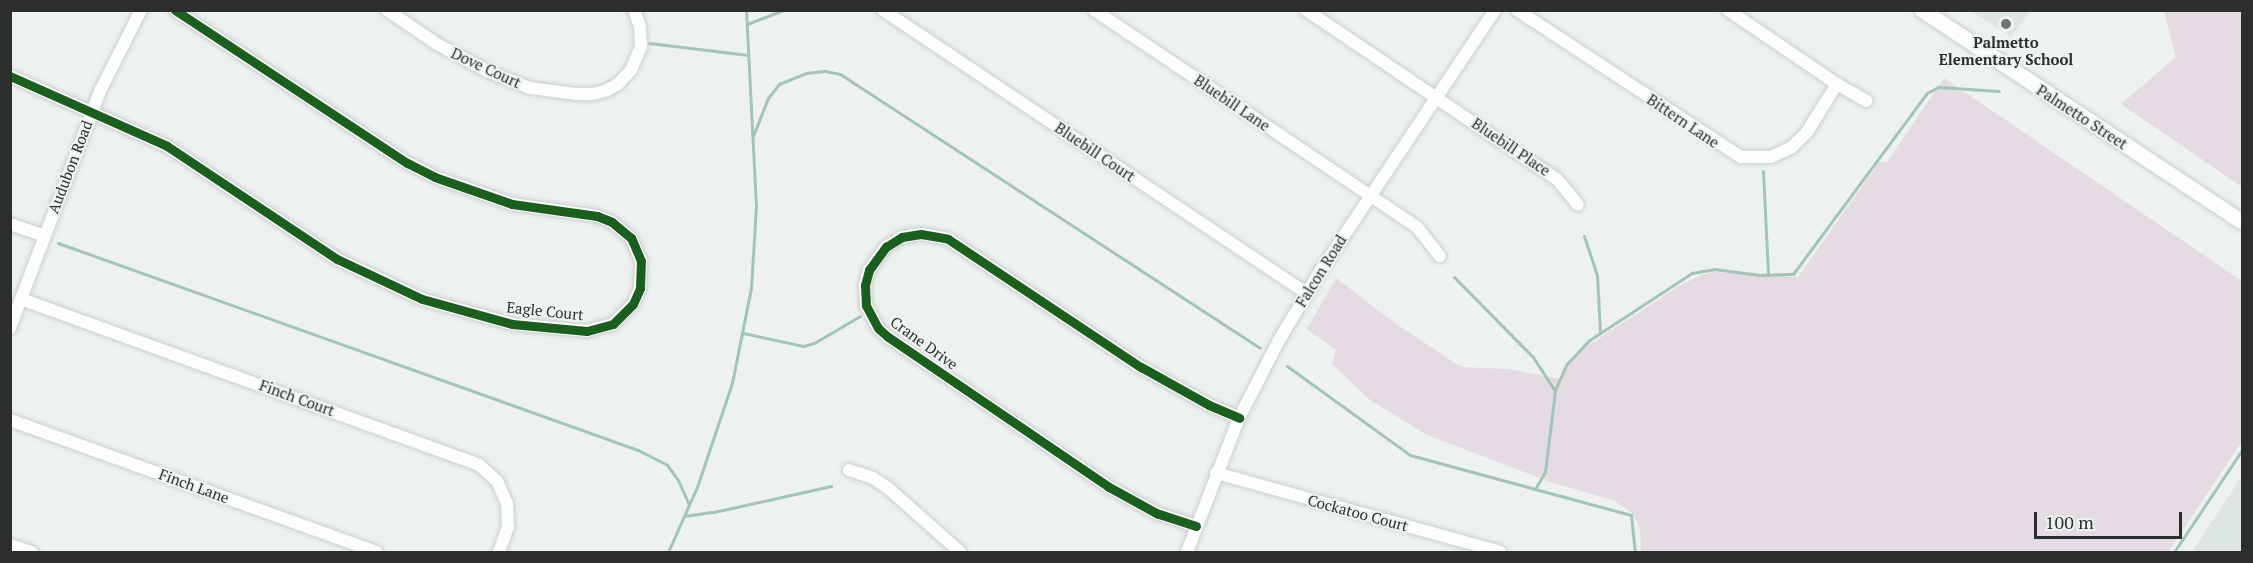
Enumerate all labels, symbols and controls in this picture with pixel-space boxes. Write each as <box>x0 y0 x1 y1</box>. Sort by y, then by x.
marker: Palmetto Elementary School <box>1999 17 2013 31</box>
place label: Palmetto Elementary School <box>1939 33 2073 68</box>
street label: Dove Court <box>448 44 524 92</box>
street label: Bluebill Lane <box>1191 71 1273 135</box>
street label: Palmetto Street <box>2033 81 2131 153</box>
street label: Bittern Lane <box>1644 90 1722 152</box>
street label: Bluebill Place <box>1468 114 1554 180</box>
street label: Audubon Road <box>44 118 96 216</box>
street label: Bluebill Court <box>1052 119 1138 185</box>
street label: Falcon Road <box>1292 232 1350 310</box>
street label: Eagle Court <box>506 298 584 324</box>
street label: Crane Drive <box>887 313 961 373</box>
street label: Finch Court <box>257 376 337 420</box>
street label: Finch Lane <box>156 465 232 507</box>
street label: Cockatoo Court <box>1306 491 1410 535</box>
scale bar <box>2037 500 2186 538</box>
text: 100 m <box>2045 510 2094 534</box>

